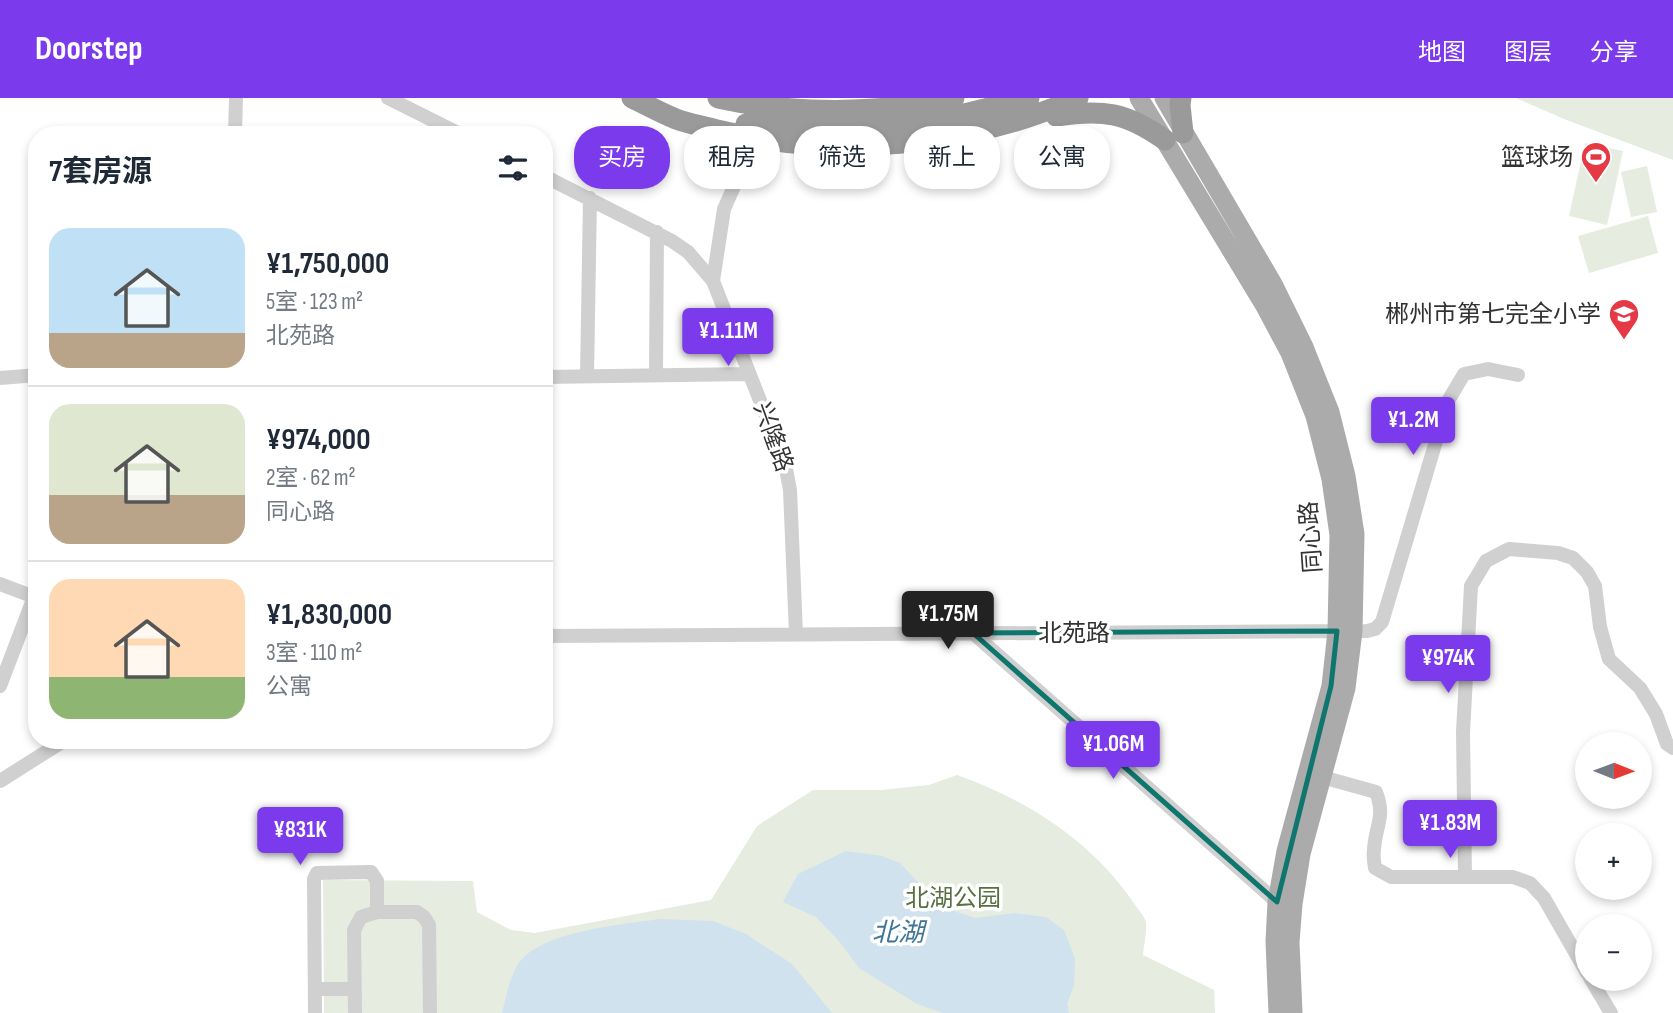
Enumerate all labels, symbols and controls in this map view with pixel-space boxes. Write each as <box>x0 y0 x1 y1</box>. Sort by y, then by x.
text: Doorstep <box>35 29 143 69</box>
text: 地图 <box>1418 38 1466 67</box>
text: 图层 <box>1504 38 1552 67</box>
text: 分享 <box>1590 38 1638 67</box>
chip: 买房 <box>574 126 670 189</box>
chip: 租房 <box>684 126 780 189</box>
chip: 筛选 <box>794 126 890 189</box>
chip: 新上 <box>904 126 1000 189</box>
chip: 公寓 <box>1014 126 1110 189</box>
sports icon: 篮球场 <box>1579 140 1613 184</box>
place label: 篮球场 <box>1501 143 1573 172</box>
icon: filters <box>494 149 532 187</box>
text: 7套房源 <box>49 154 152 190</box>
text: ¥1,750,000 <box>266 246 389 282</box>
icon: home <box>105 256 189 340</box>
text: 5室 · 123 m² <box>266 288 363 316</box>
school or university icon: 郴州市第七完全小学 <box>1607 297 1641 341</box>
place label: 郴州市第七完全小学 <box>1385 300 1601 329</box>
pin: ¥1.11M <box>671 308 785 368</box>
text: ¥1.11M <box>698 317 758 345</box>
text: 北苑路 <box>266 322 335 350</box>
street label: 兴隆路 <box>747 398 799 476</box>
pin: ¥1.2M <box>1364 398 1462 457</box>
text: ¥1.2M <box>1387 406 1439 434</box>
text: ¥974,000 <box>266 422 370 458</box>
icon: home <box>105 432 189 516</box>
text: 2室 · 62 m² <box>266 464 356 492</box>
text: 同心路 <box>266 498 335 526</box>
street label: 同心路 <box>1294 500 1328 574</box>
pin: ¥1.75M <box>891 592 1005 651</box>
text: ¥1,830,000 <box>266 597 392 633</box>
text: ¥1.75M <box>918 600 978 628</box>
icon: home <box>105 607 189 691</box>
street label: 北苑路 <box>1038 619 1110 648</box>
pin: ¥974K <box>1399 636 1497 695</box>
text: 3室 · 110 m² <box>266 639 362 667</box>
text: ¥974K <box>1421 644 1475 672</box>
text: 公寓 <box>266 673 312 701</box>
pin: ¥1.06M <box>1056 722 1170 781</box>
text: ¥1.06M <box>1082 730 1144 758</box>
north arrow <box>1575 732 1652 808</box>
map controls <box>1575 732 1652 991</box>
pin: ¥1.83M <box>1393 800 1507 860</box>
pin: ¥831K <box>251 808 349 867</box>
text: ¥1.83M <box>1419 809 1481 837</box>
text: ¥831K <box>273 816 327 844</box>
button: + <box>1575 823 1652 900</box>
park label: 北湖公园 <box>905 884 1001 913</box>
button: − <box>1575 914 1652 991</box>
water label: 北湖 <box>872 918 928 949</box>

